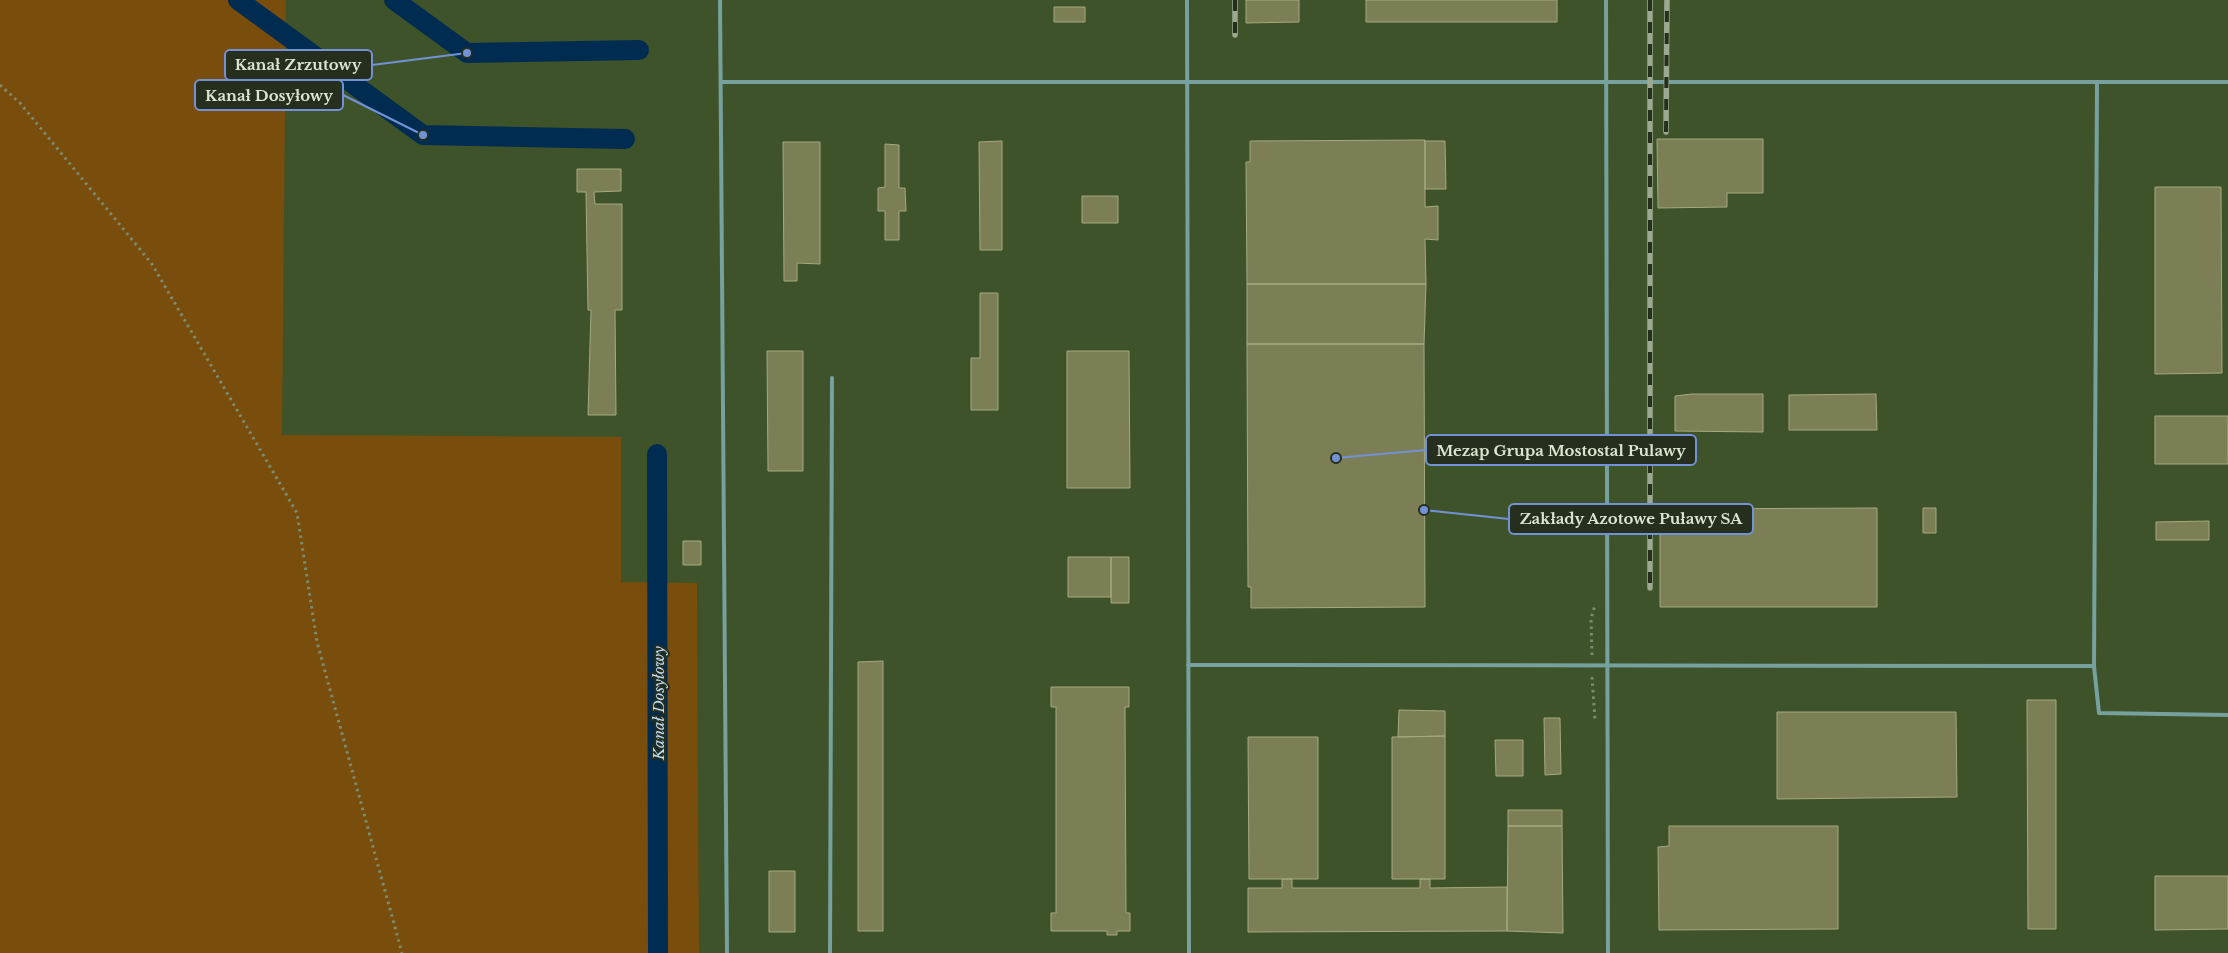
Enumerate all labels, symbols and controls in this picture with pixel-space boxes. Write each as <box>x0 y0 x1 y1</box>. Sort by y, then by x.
callout: Kanał Zrzutowy <box>225 50 372 80</box>
text: Kanał Zrzutowy <box>235 55 362 74</box>
callout: Kanał Dosyłowy <box>195 80 343 110</box>
text: Kanał Dosyłowy <box>205 86 333 105</box>
callout: Mezap Grupa Mostostal Pulawy <box>1426 435 1696 465</box>
text: Mezap Grupa Mostostal Pulawy <box>1436 441 1686 460</box>
callout: Zakłady Azotowe Puławy SA <box>1509 504 1753 534</box>
text: Zakłady Azotowe Puławy SA <box>1520 509 1743 528</box>
water label: Kanał Dosyłowy <box>649 646 668 761</box>

